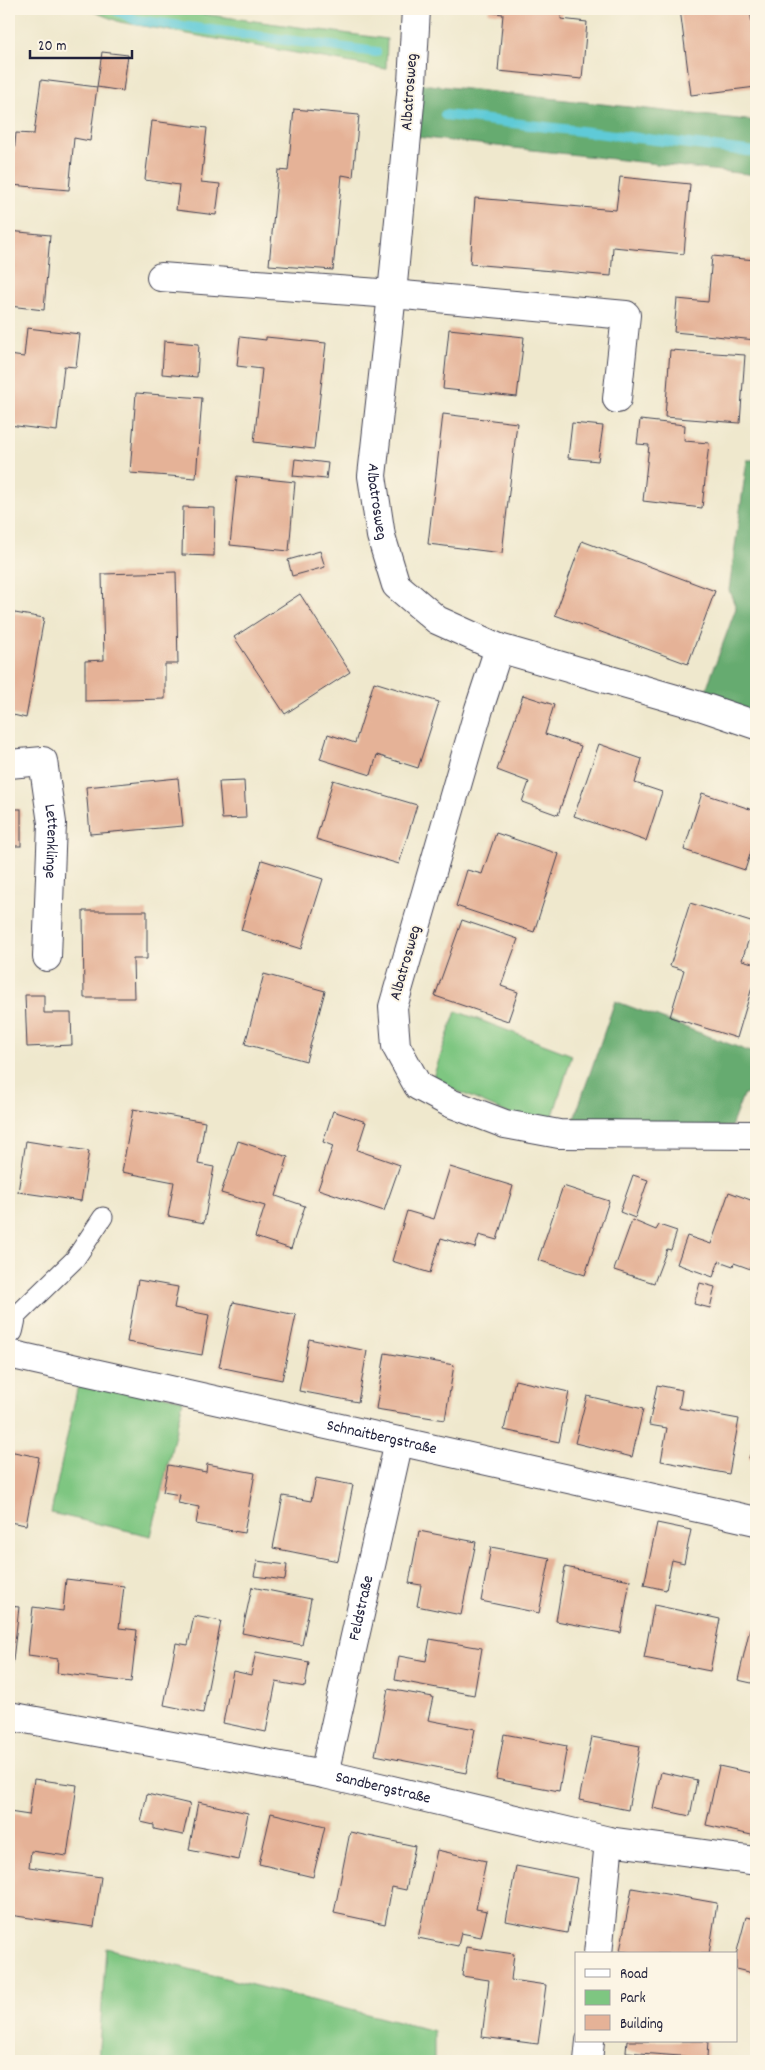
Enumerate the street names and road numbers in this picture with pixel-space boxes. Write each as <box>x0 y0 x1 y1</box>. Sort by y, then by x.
street label: Albatrosweg <box>396 53 424 131</box>
street label: Albatrosweg <box>361 462 393 543</box>
street label: Lettenklinge <box>38 802 63 879</box>
street label: Albatrosweg <box>384 923 428 1003</box>
street label: Schnaitbergstraße <box>324 1414 439 1461</box>
street label: Feldstraße <box>343 1573 380 1643</box>
street label: Sandbergstraße <box>333 1766 433 1810</box>

